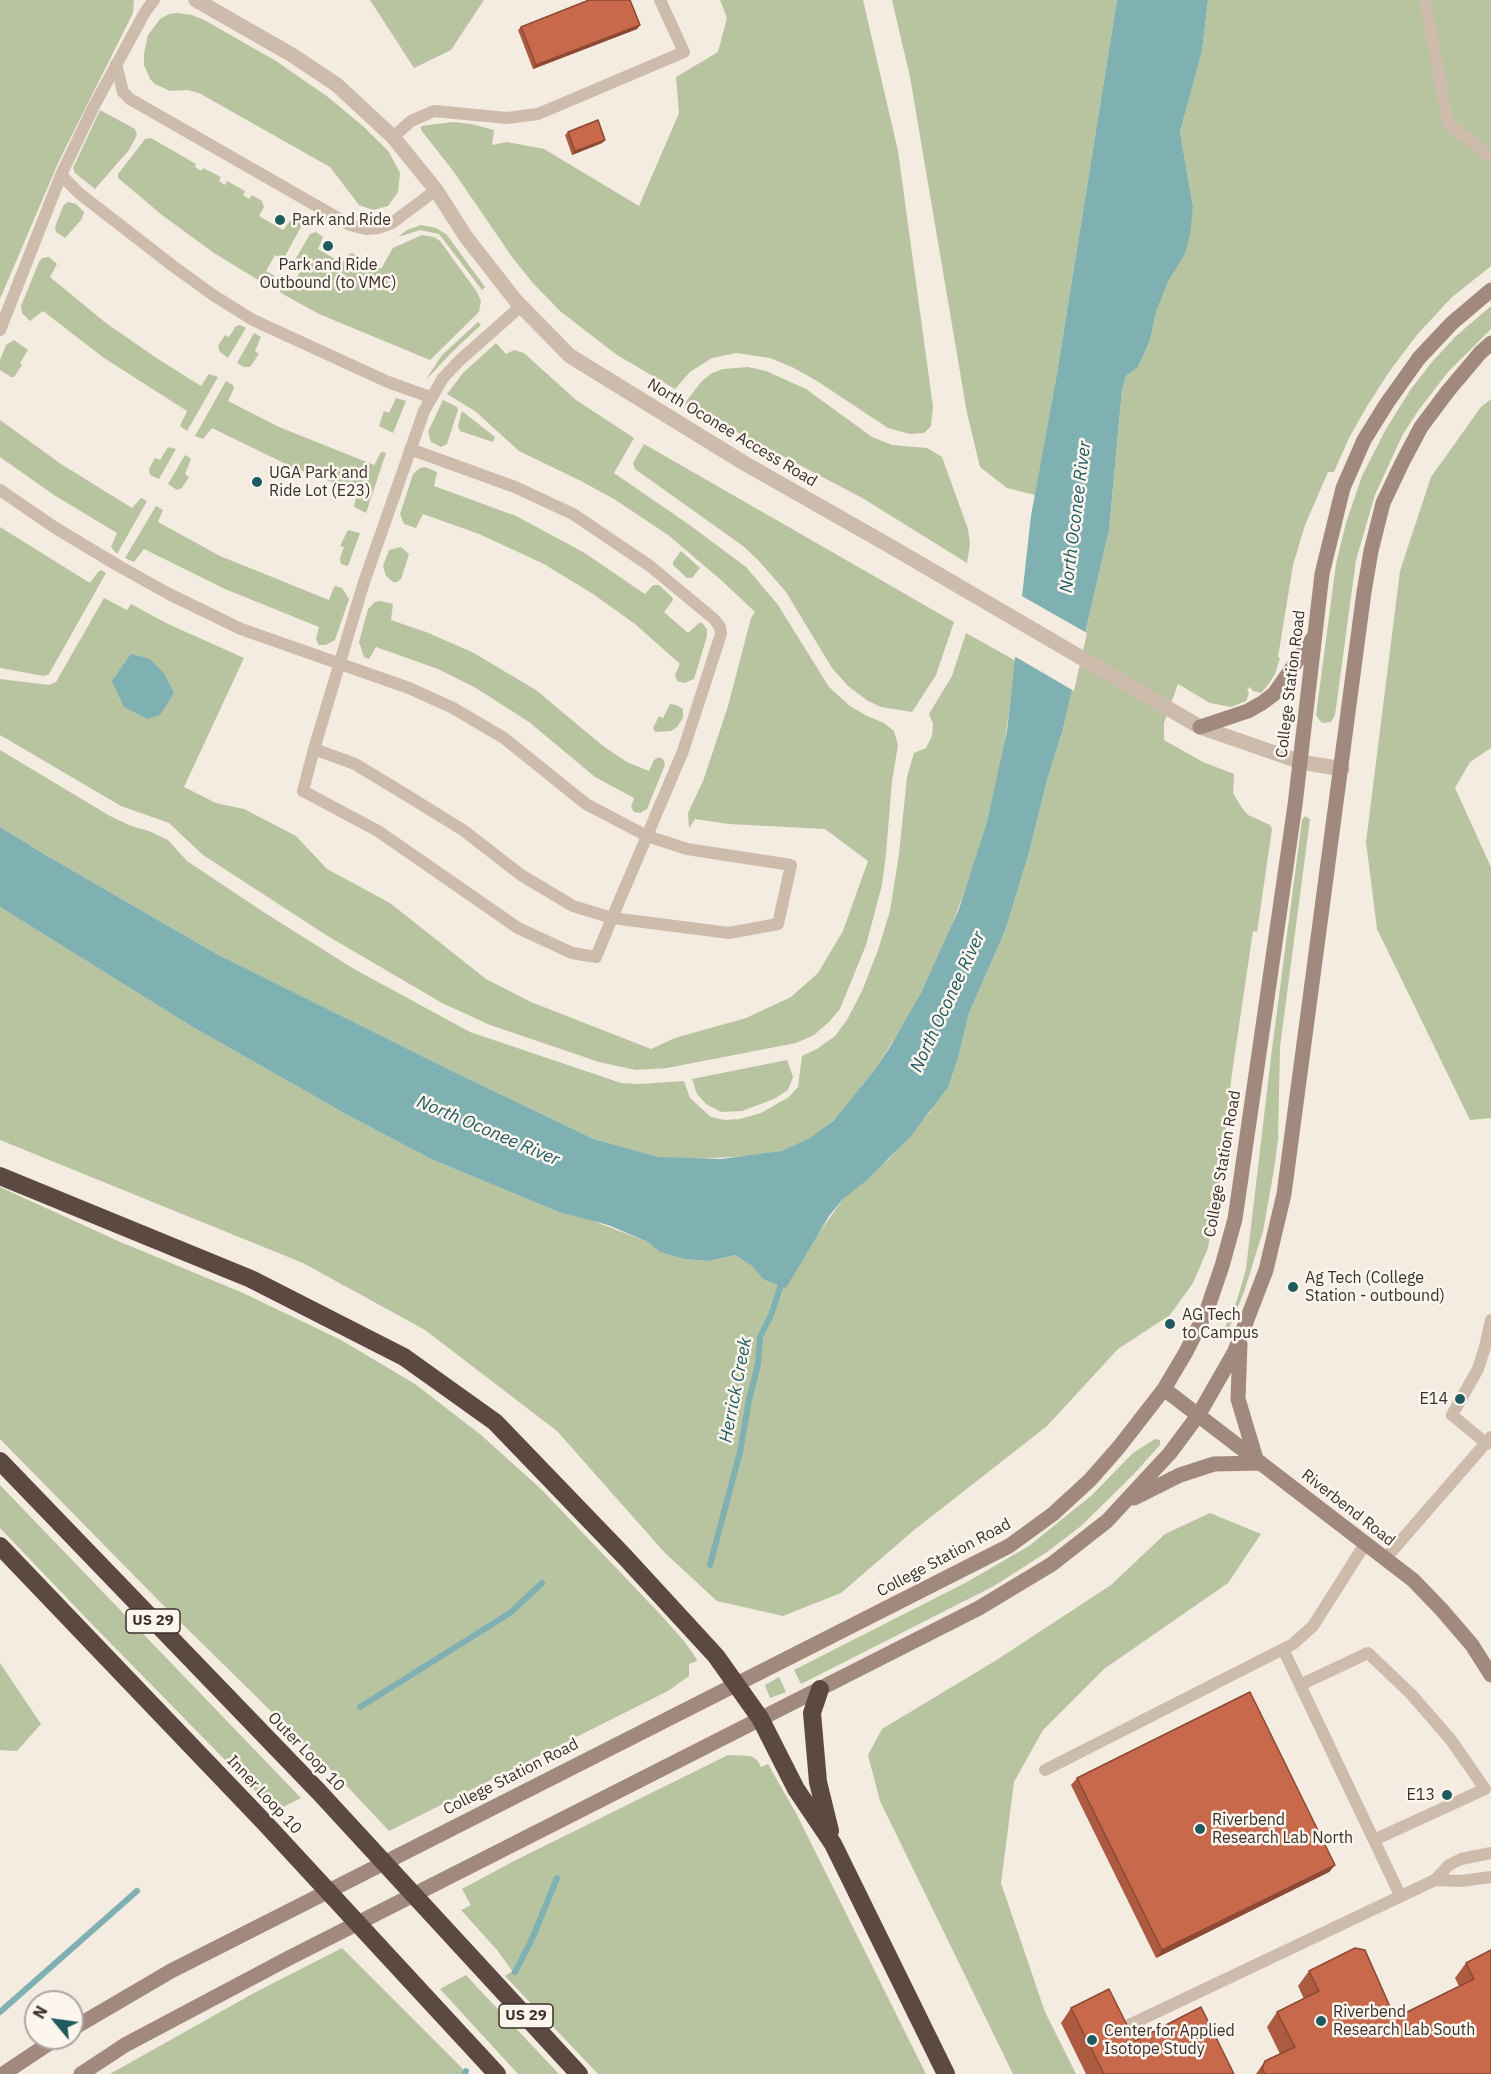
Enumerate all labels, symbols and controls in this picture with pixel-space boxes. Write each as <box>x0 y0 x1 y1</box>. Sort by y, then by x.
place label: Park and Ride <box>292 210 391 230</box>
marker: Park and Ride <box>273 213 287 227</box>
marker: Park and Ride Outbound (to VMC) <box>321 239 335 253</box>
place label: Park and Ride Outbound (to VMC) <box>259 255 397 293</box>
street label: North Oconee Access Road <box>644 375 820 491</box>
water label: North Oconee River <box>1056 440 1096 594</box>
place label: UGA Park and Ride Lot (E23) <box>269 463 371 501</box>
marker: UGA Park and Ride Lot (E23) <box>250 475 264 489</box>
street label: College Station Road <box>1272 609 1310 759</box>
water label: North Oconee River <box>906 928 990 1076</box>
street label: College Station Road <box>1201 1089 1245 1239</box>
water label: North Oconee River <box>413 1091 563 1171</box>
place label: Ag Tech (College Station - outbound) <box>1305 1268 1445 1306</box>
marker: Ag Tech (College Station - outbound) <box>1286 1280 1300 1294</box>
place label: AG Tech to Campus <box>1182 1305 1259 1343</box>
marker: AG Tech to Campus <box>1163 1317 1177 1331</box>
water label: Herrick Creek <box>715 1336 757 1444</box>
place label: E14 <box>1419 1389 1448 1409</box>
marker: E14 <box>1453 1392 1467 1406</box>
street label: Riverbend Road <box>1297 1465 1399 1551</box>
street label: College Station Road <box>874 1515 1014 1601</box>
road number: US 29 <box>126 1609 180 1633</box>
street label: Outer Loop 10 <box>264 1708 348 1796</box>
street label: College Station Road <box>440 1735 582 1819</box>
street label: Inner Loop 10 <box>223 1752 305 1838</box>
place label: E13 <box>1406 1785 1435 1805</box>
marker: E13 <box>1440 1788 1454 1802</box>
place label: Riverbend Research Lab North <box>1212 1810 1353 1848</box>
marker: Riverbend Research Lab North <box>1193 1822 1207 1836</box>
north arrow <box>24 1990 84 2050</box>
text: N <box>28 2002 52 2022</box>
place label: Riverbend Research Lab South <box>1333 2002 1475 2040</box>
road number: US 29 <box>499 2004 553 2028</box>
marker: Riverbend Research Lab South <box>1314 2014 1328 2028</box>
place label: Center for Applied Isotope Study <box>1104 2021 1235 2059</box>
marker: Center for Applied Isotope Study <box>1085 2033 1099 2047</box>

